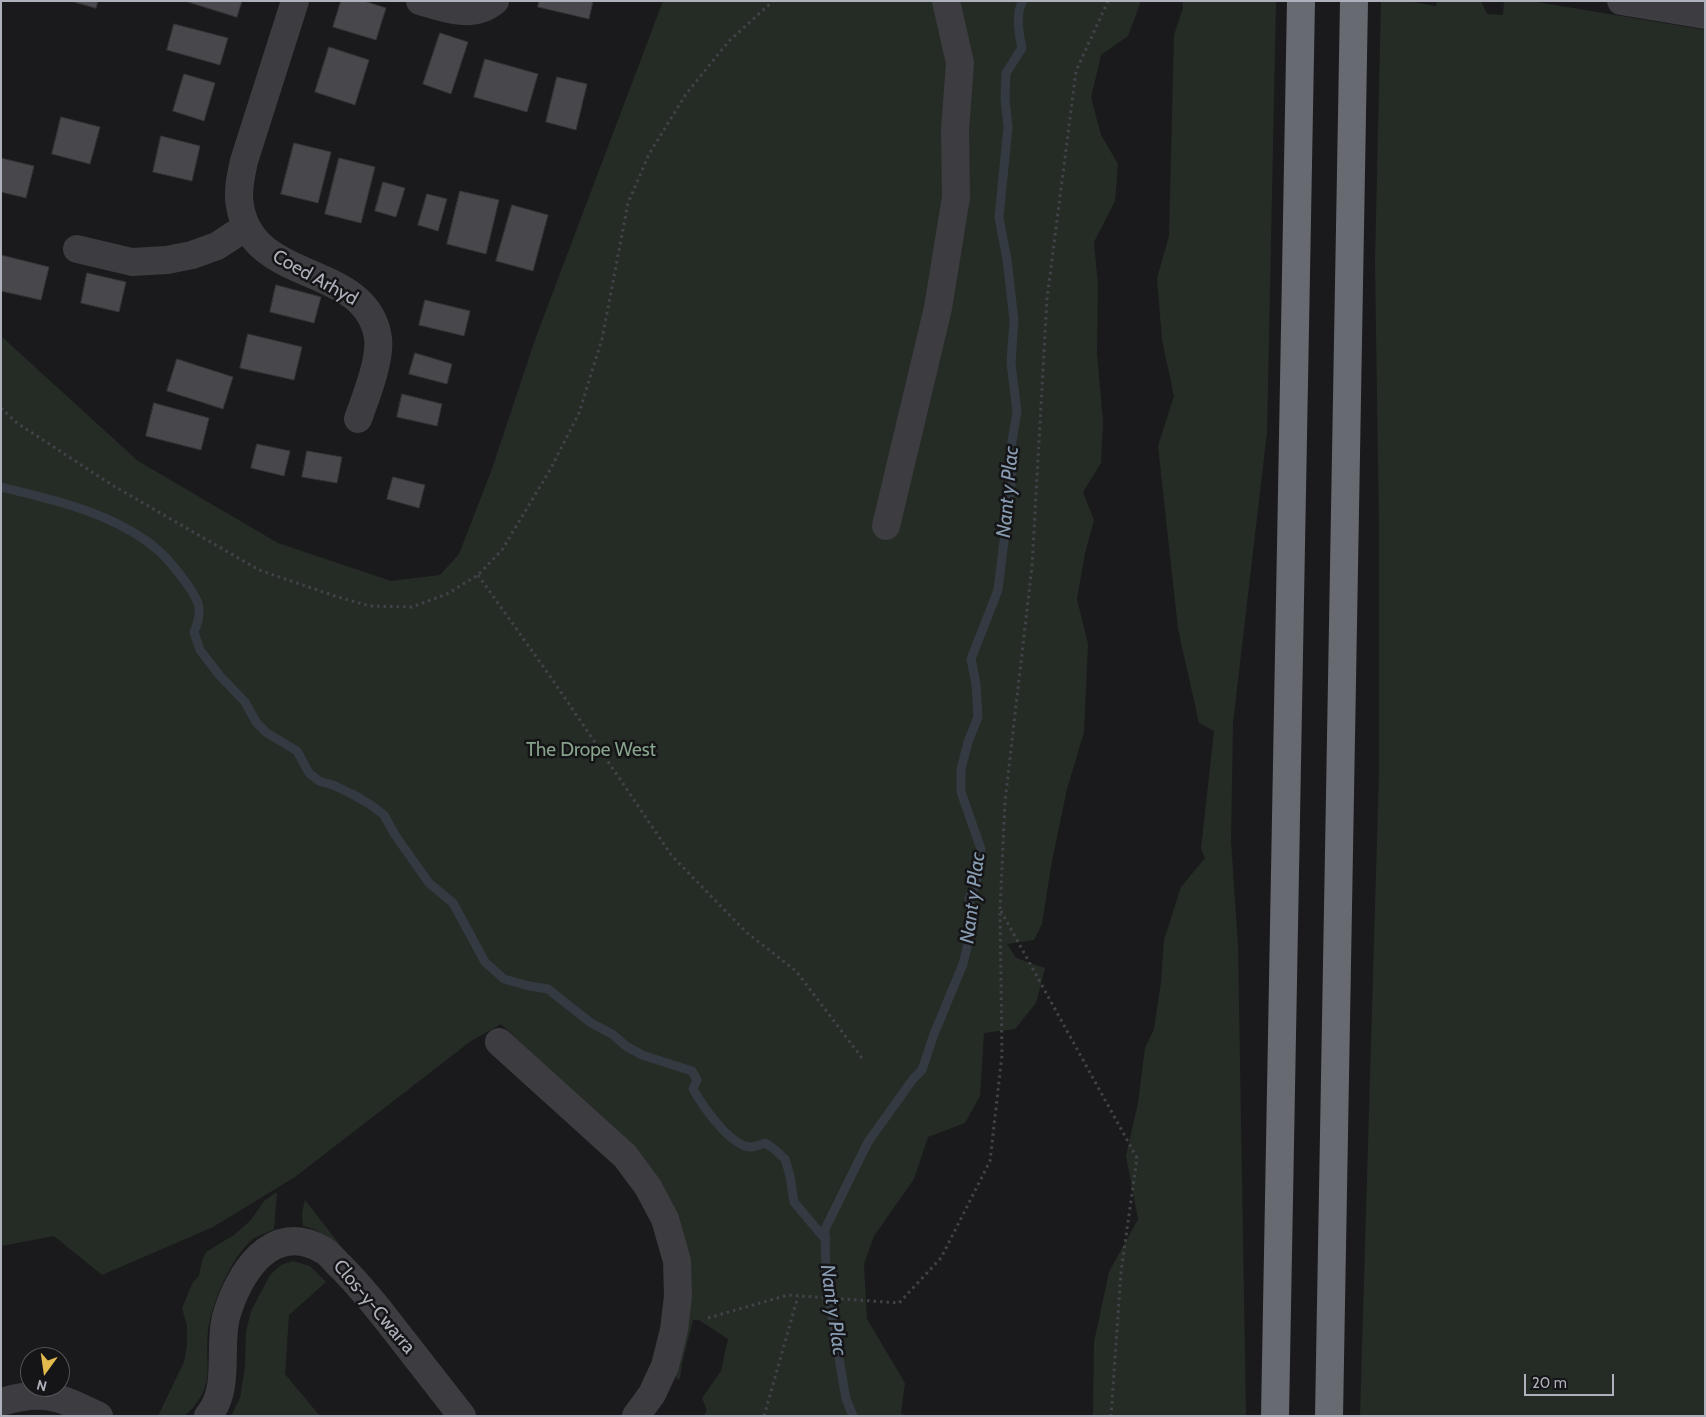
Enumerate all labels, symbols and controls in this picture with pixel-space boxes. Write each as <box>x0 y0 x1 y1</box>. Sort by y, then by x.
street label: Coed Arhyd <box>268 245 362 311</box>
water label: Nant y Plac <box>992 445 1024 539</box>
park label: The Drope West <box>526 739 656 761</box>
water label: Nant y Plac <box>956 851 990 945</box>
street label: Clos-y-Cwarra <box>328 1255 420 1359</box>
water label: Nant y Plac <box>815 1263 851 1357</box>
north arrow <box>20 1347 70 1397</box>
scale bar <box>1526 1364 1616 1396</box>
text: 20 m <box>1532 1374 1567 1392</box>
text: N <box>35 1376 49 1396</box>

